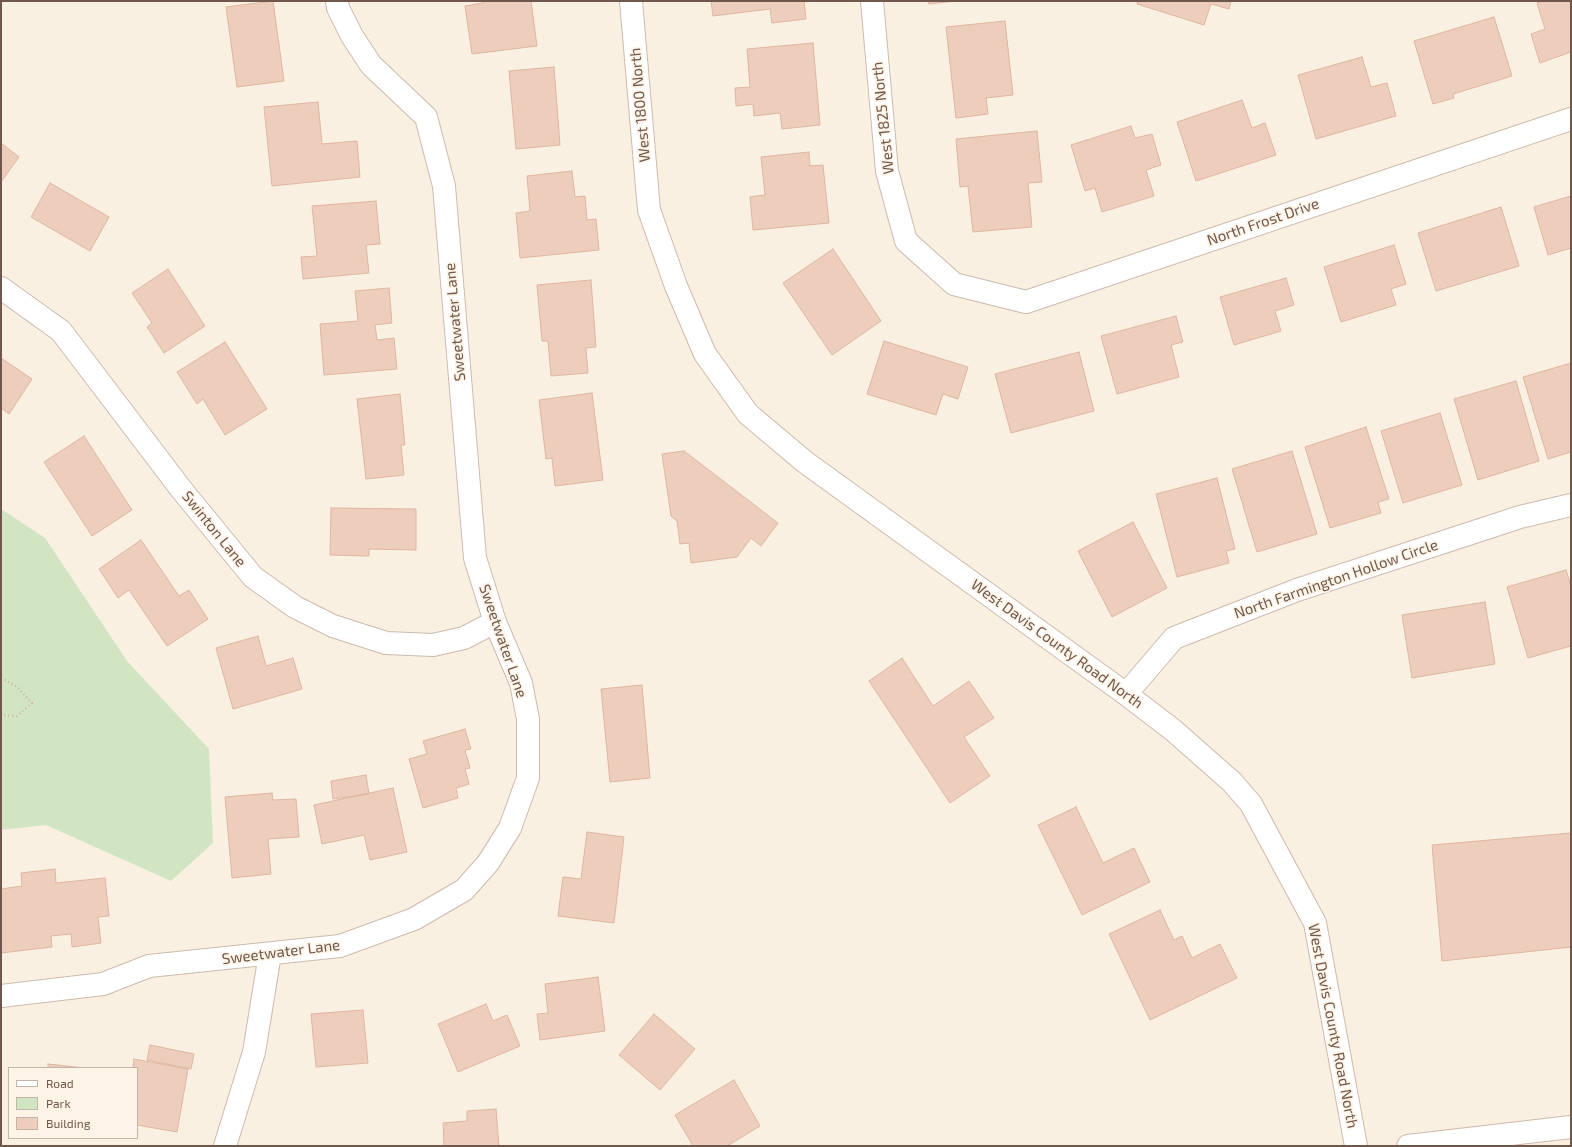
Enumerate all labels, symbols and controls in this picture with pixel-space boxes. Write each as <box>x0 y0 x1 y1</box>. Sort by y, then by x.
street label: West 1800 North <box>626 47 654 163</box>
street label: West 1825 North <box>868 61 898 175</box>
street label: North Frost Drive <box>1205 194 1321 250</box>
street label: Sweetwater Lane <box>441 262 469 382</box>
street label: Swinton Lane <box>178 488 250 570</box>
street label: North Farmington Hollow Circle <box>1232 536 1440 622</box>
street label: West Davis County Road North <box>967 576 1147 712</box>
street label: Sweetwater Lane <box>475 582 531 700</box>
street label: West Davis County Road North <box>1304 922 1362 1130</box>
street label: Sweetwater Lane <box>221 936 341 968</box>
legend <box>8 1067 138 1139</box>
text: Road <box>46 1076 74 1090</box>
text: Park <box>46 1096 71 1110</box>
text: Building <box>46 1116 90 1130</box>

